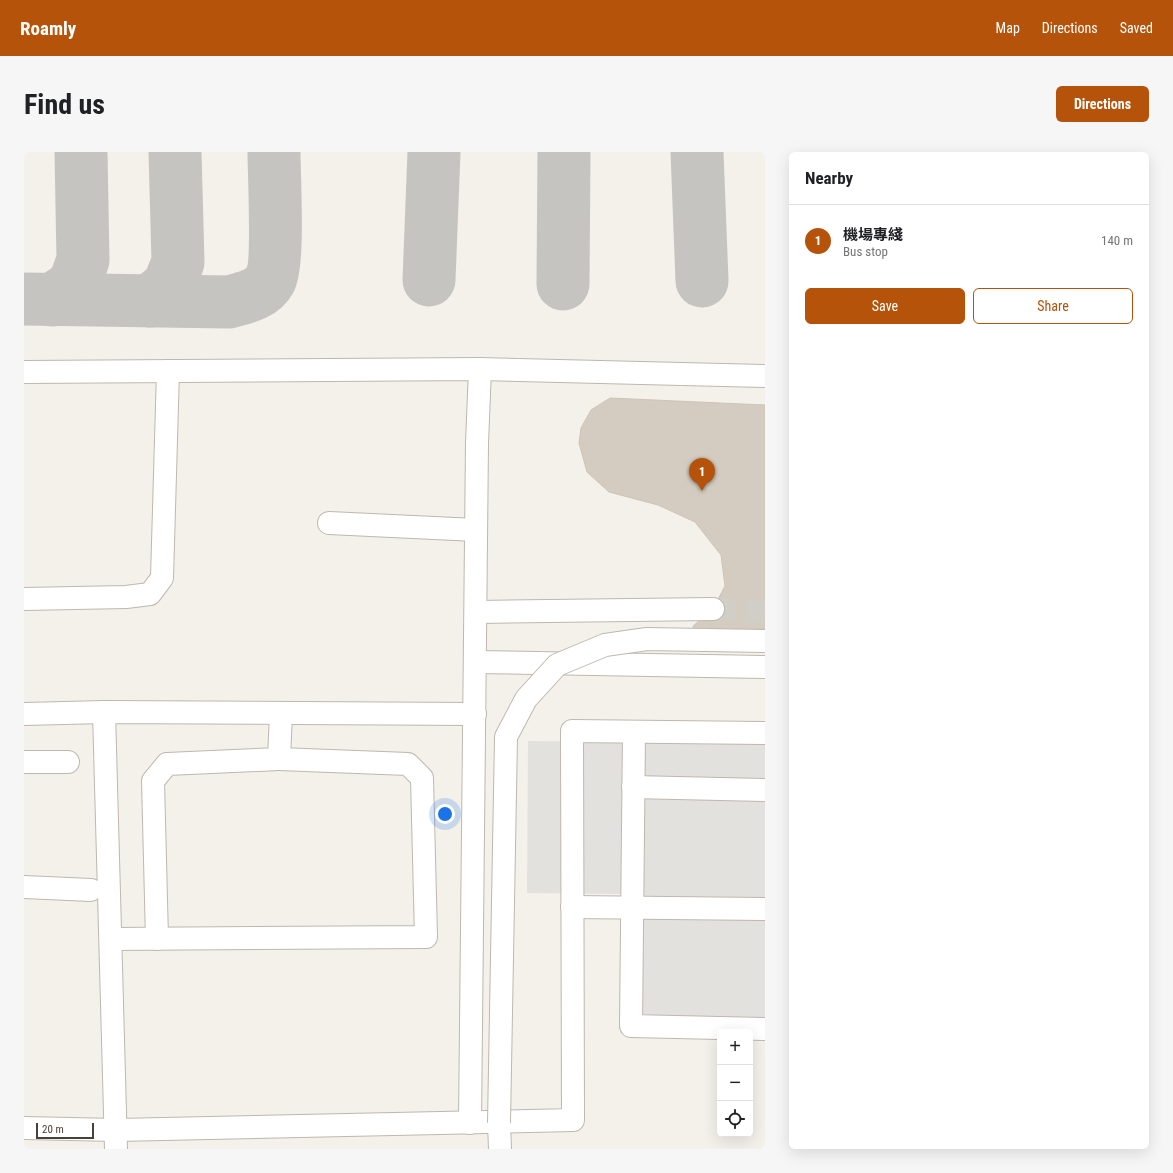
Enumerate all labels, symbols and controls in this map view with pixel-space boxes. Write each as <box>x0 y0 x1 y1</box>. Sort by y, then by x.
text: Roamly <box>20 17 76 40</box>
text: Map <box>996 20 1020 36</box>
text: Directions <box>1042 20 1098 36</box>
text: Saved <box>1120 20 1153 36</box>
button: Directions <box>1056 86 1149 122</box>
text: Find us <box>24 88 105 121</box>
text: Nearby <box>805 168 853 188</box>
text: 機場專綫 <box>843 226 903 244</box>
text: 1 <box>815 233 821 248</box>
text: 140 m <box>1101 233 1133 248</box>
text: Bus stop <box>843 244 888 259</box>
button: Save <box>805 288 965 324</box>
button: Share <box>973 288 1133 324</box>
pin: 1 <box>689 458 715 491</box>
your location <box>435 804 455 824</box>
map controls <box>717 1029 753 1137</box>
button: + <box>717 1029 753 1065</box>
button: − <box>717 1065 753 1101</box>
button: locate <box>717 1101 753 1137</box>
scale bar <box>36 1121 94 1140</box>
text: 20 m <box>42 1123 64 1136</box>

